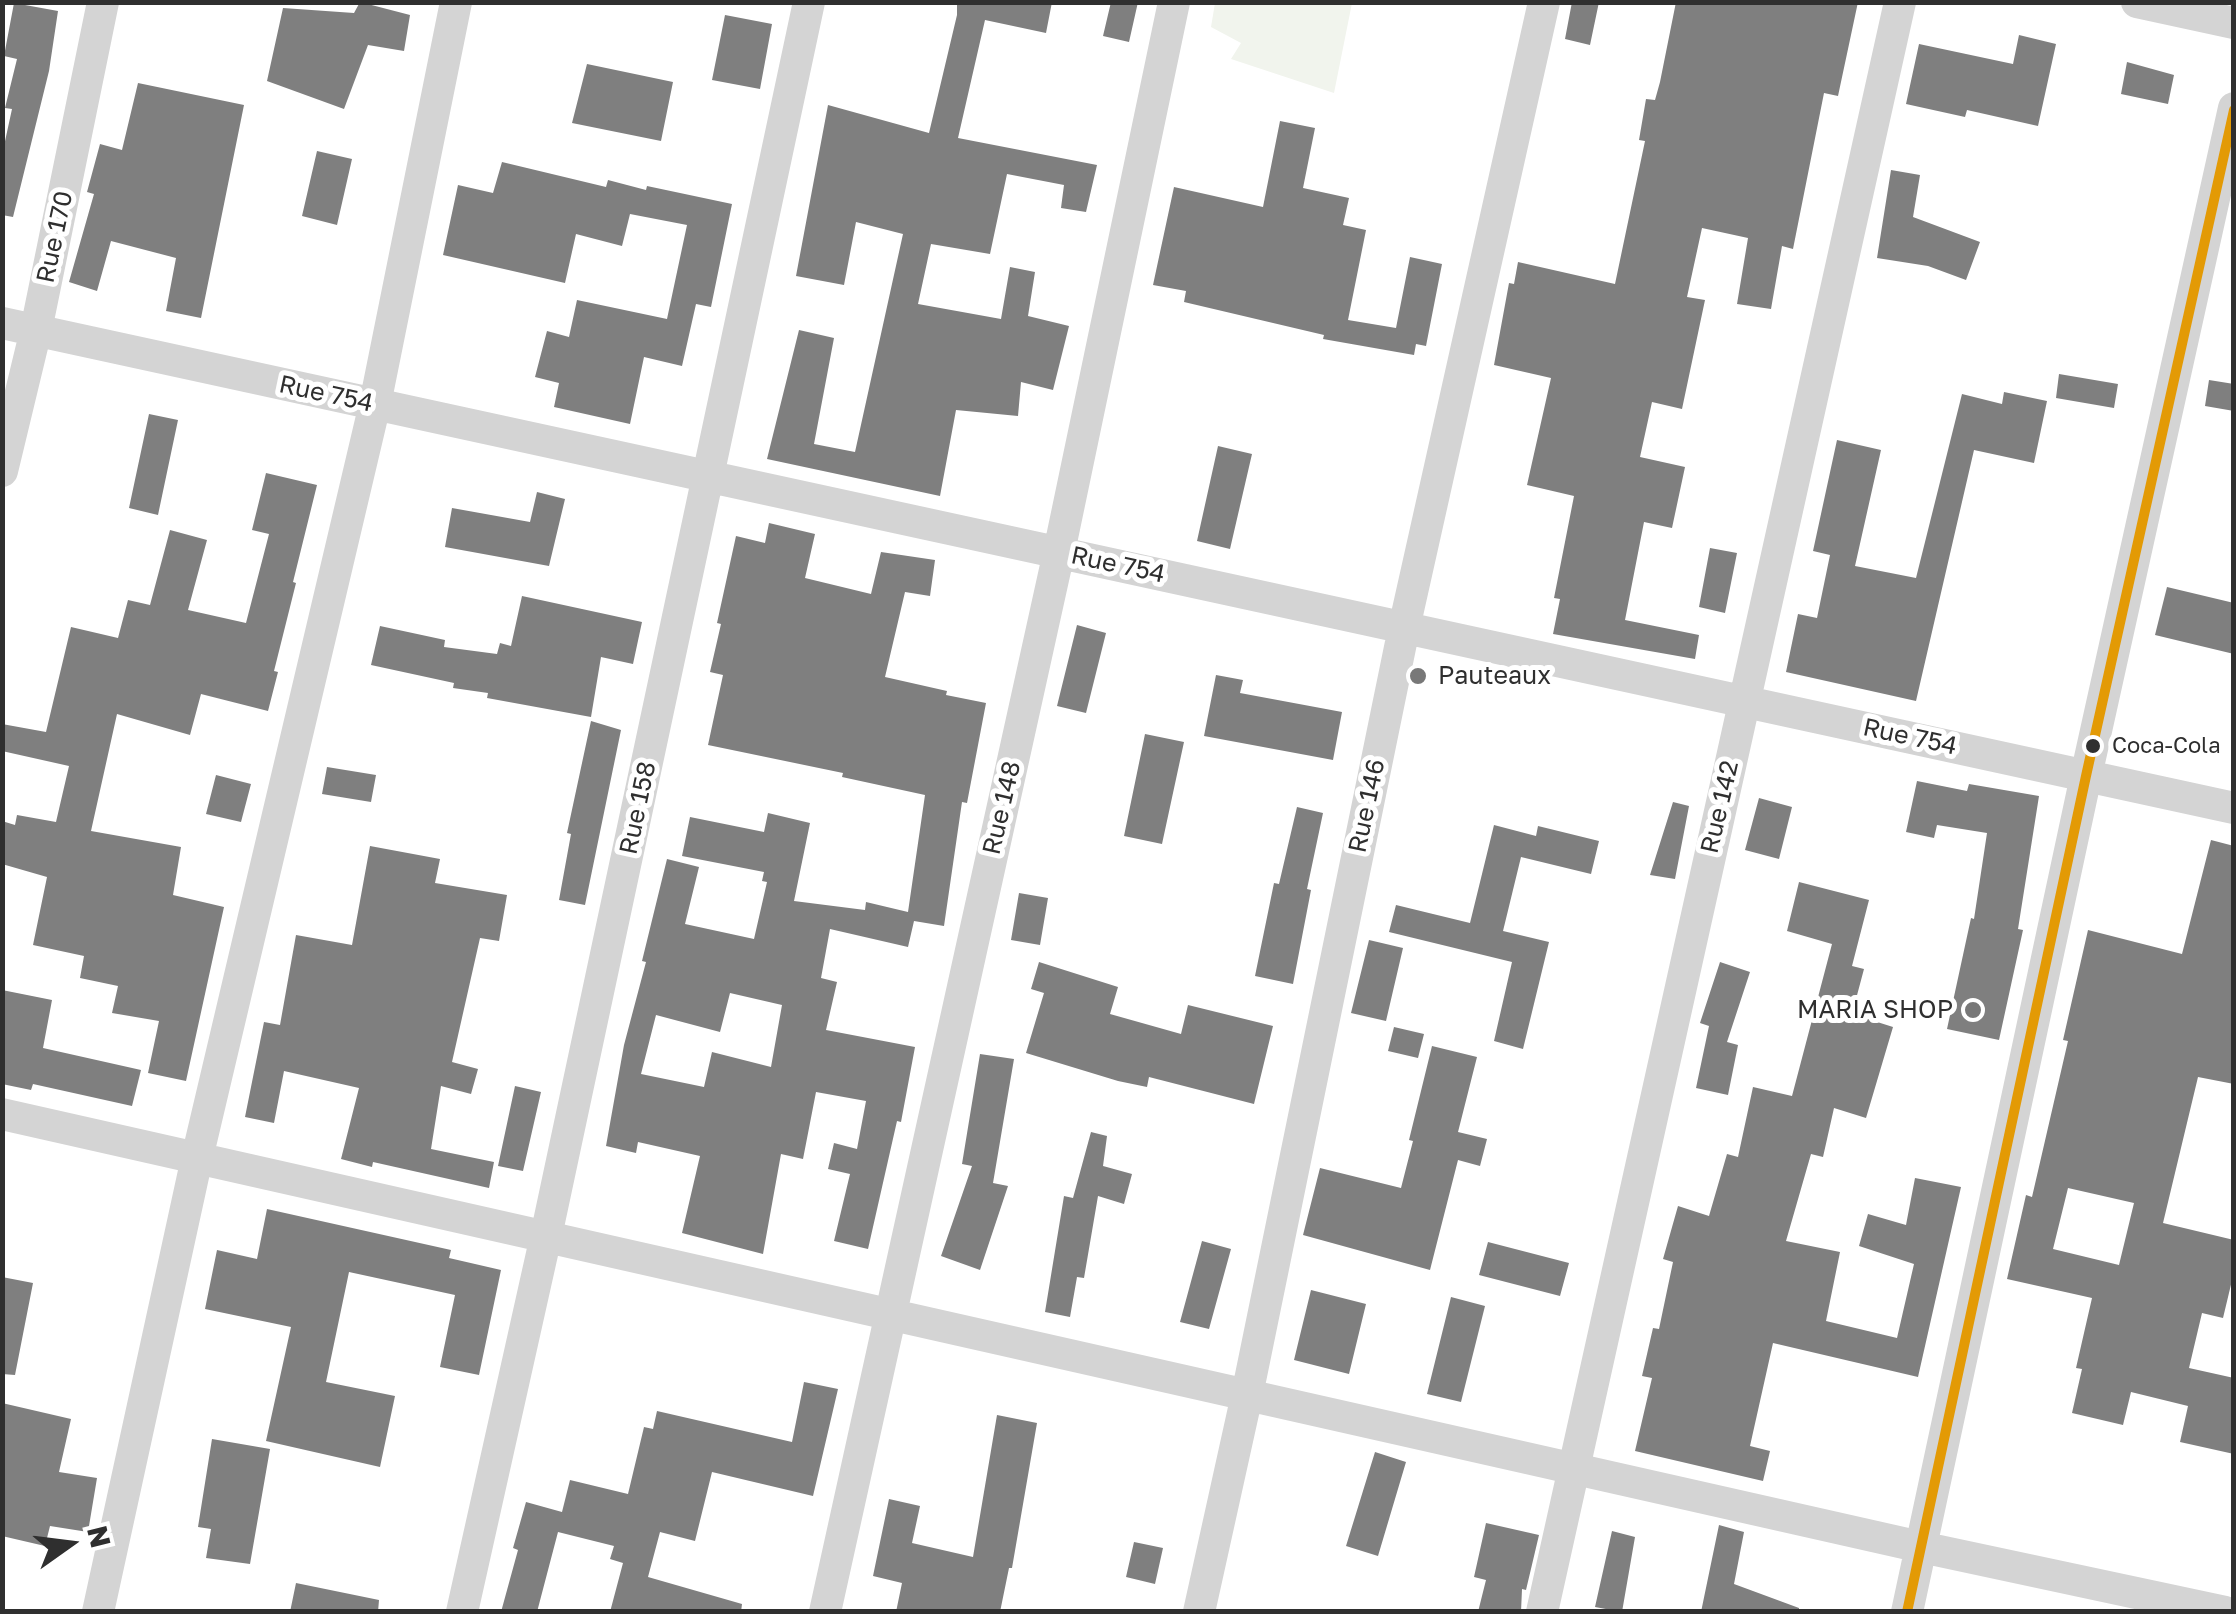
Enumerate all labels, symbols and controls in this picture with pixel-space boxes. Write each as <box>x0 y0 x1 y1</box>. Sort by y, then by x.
street label: Rue 170 <box>31 188 79 286</box>
street label: Rue 754 <box>276 369 376 419</box>
street label: Rue 754 <box>1068 540 1168 590</box>
place label: Pauteaux <box>1438 661 1551 691</box>
marker: Pauteaux <box>1407 665 1429 687</box>
street label: Rue 754 <box>1860 712 1960 762</box>
place label: Coca-Cola <box>2112 733 2221 759</box>
marker: Coca-Cola <box>2083 736 2103 756</box>
street label: Rue 146 <box>1342 756 1392 856</box>
street label: Rue 148 <box>977 758 1027 858</box>
street label: Rue 142 <box>1695 758 1745 856</box>
street label: Rue 158 <box>614 759 662 857</box>
place label: MARIA SHOP <box>1797 995 1953 1025</box>
marker: MARIA SHOP <box>1962 999 1984 1021</box>
north arrow <box>20 1494 120 1594</box>
text: N <box>81 1522 118 1551</box>

